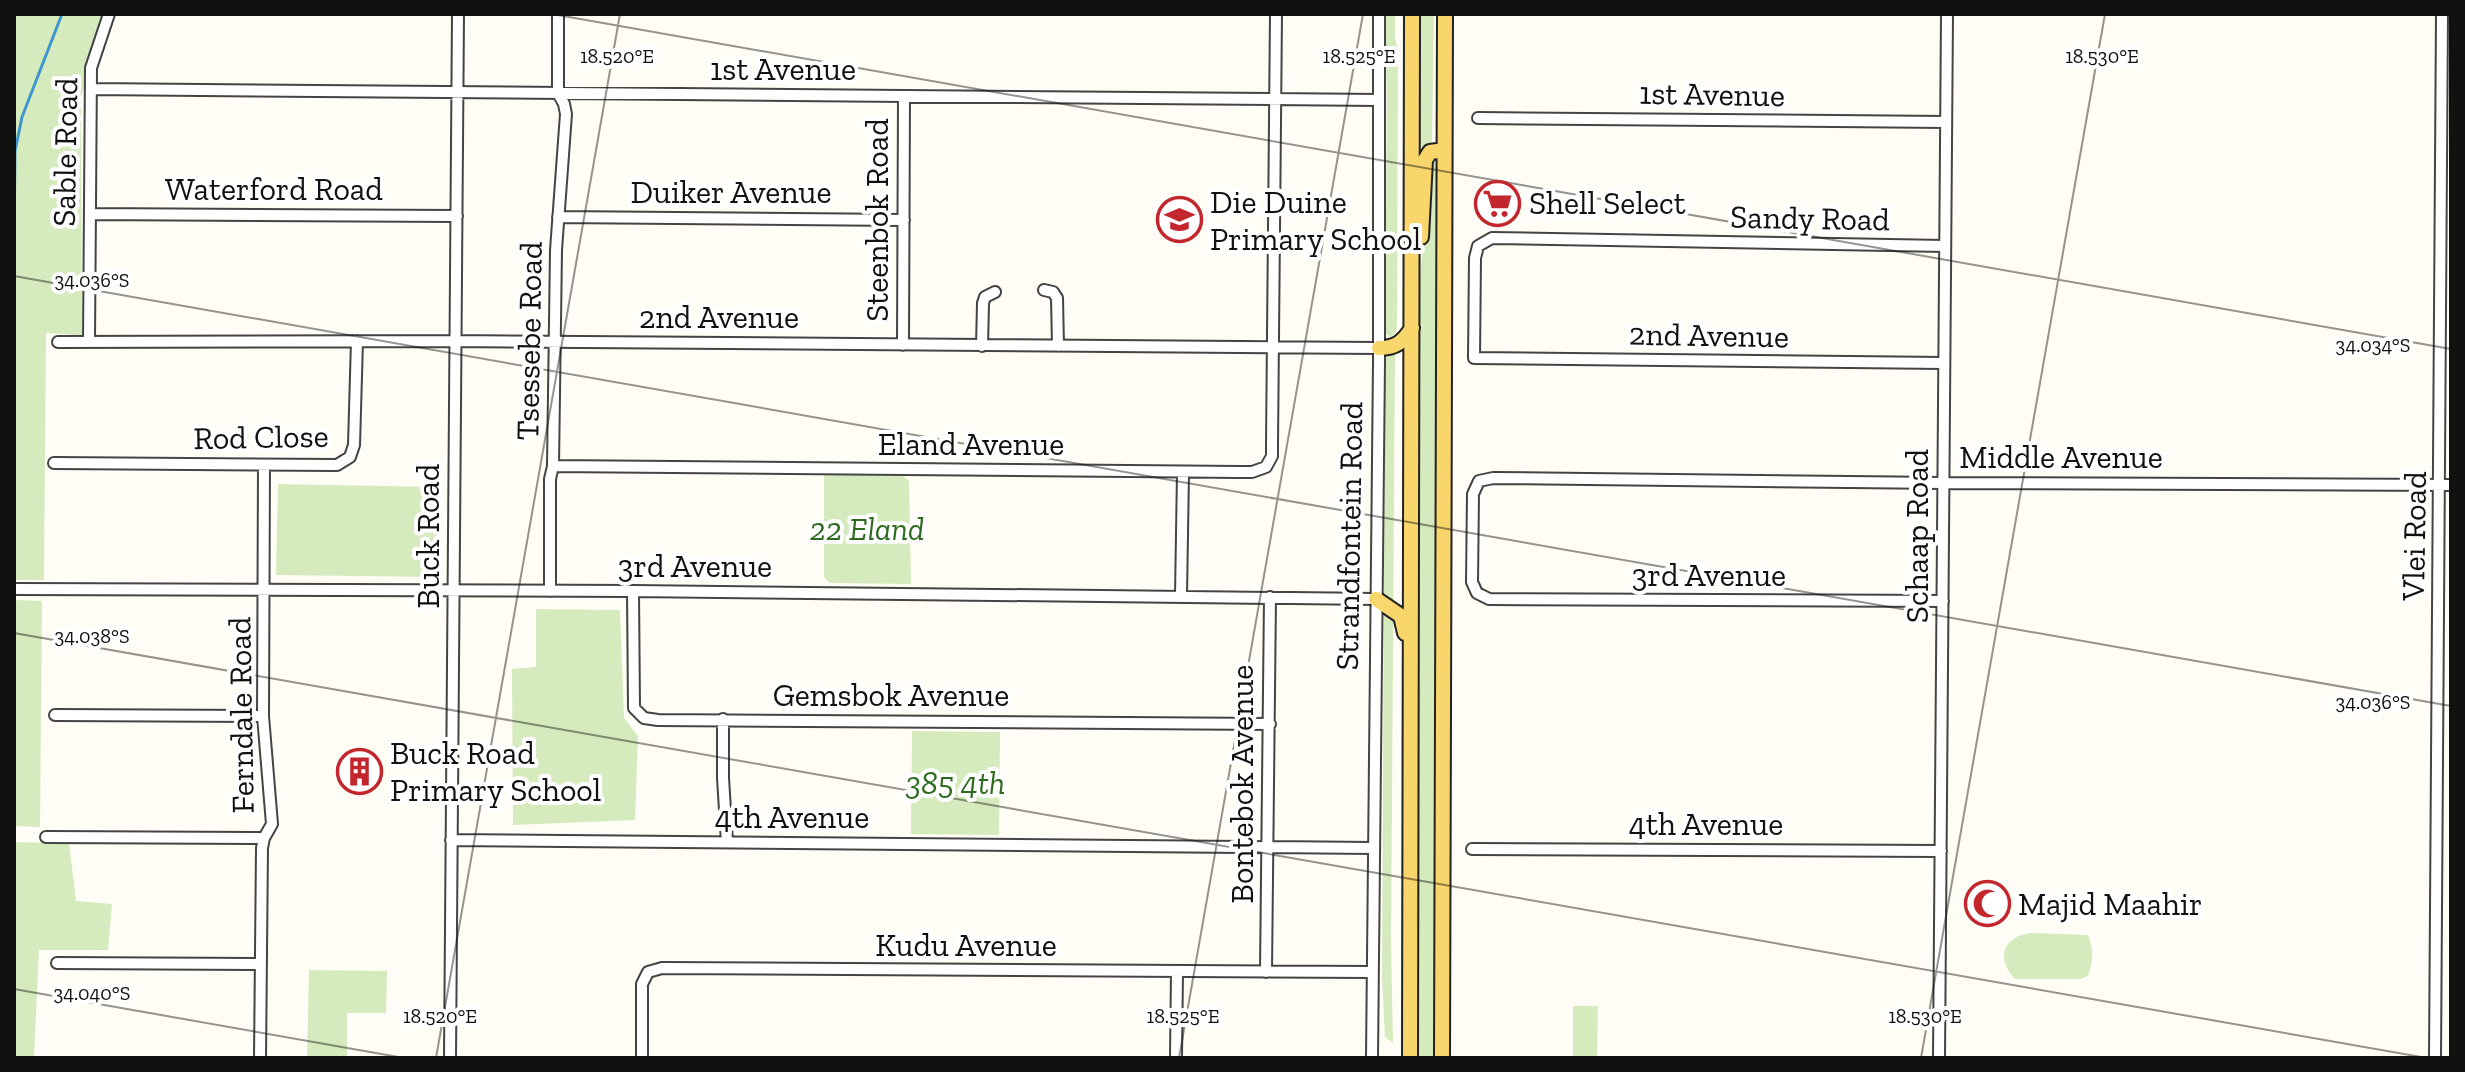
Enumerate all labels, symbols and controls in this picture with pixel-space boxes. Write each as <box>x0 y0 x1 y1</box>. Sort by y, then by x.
text: 18.520°E <box>580 44 654 68</box>
text: 18.525°E <box>1323 44 1395 68</box>
text: 18.530°E <box>2065 44 2139 68</box>
street label: 1st Avenue <box>710 50 856 88</box>
street label: 1st Avenue <box>1639 74 1785 114</box>
street label: Sable Road <box>45 77 85 227</box>
street label: Steenbok Road <box>858 118 896 322</box>
street label: Waterford Road <box>165 170 383 208</box>
street label: Duiker Avenue <box>630 173 832 211</box>
supermarket icon: Shell Select <box>1474 179 1522 227</box>
place label: Die Duine Primary School <box>1210 183 1421 258</box>
place label: Shell Select <box>1529 184 1686 222</box>
school or university icon: Die Duine Primary School <box>1155 196 1203 244</box>
street label: Sandy Road <box>1730 198 1891 238</box>
street label: Tsessebe Road <box>508 241 550 441</box>
text: 34.036°S <box>54 268 130 292</box>
street label: 2nd Avenue <box>639 298 799 336</box>
street label: 2nd Avenue <box>1629 315 1789 355</box>
text: 34.034°S <box>2336 333 2410 357</box>
street label: Strandfontein Road <box>1328 401 1370 671</box>
street label: Rod Close <box>193 417 329 457</box>
street label: Eland Avenue <box>878 425 1064 463</box>
street label: Middle Avenue <box>1959 438 2163 476</box>
street label: Schaap Road <box>1898 448 1936 623</box>
street label: Buck Road <box>409 463 447 608</box>
street label: Vlei Road <box>2394 471 2434 602</box>
park label: 22 Eland <box>810 510 924 548</box>
street label: 3rd Avenue <box>618 547 772 585</box>
street label: 3rd Avenue <box>1632 556 1786 594</box>
street label: Ferndale Road <box>220 616 262 814</box>
text: 34.038°S <box>54 624 130 648</box>
street label: Bontebok Avenue <box>1223 665 1261 903</box>
street label: Gemsbok Avenue <box>773 676 1009 714</box>
text: 34.036°S <box>2335 690 2411 714</box>
place label: Buck Road Primary School <box>390 734 601 809</box>
building icon: Buck Road Primary School <box>335 747 383 795</box>
park label: 385 4th <box>905 764 1005 802</box>
street label: 4th Avenue <box>715 798 869 836</box>
street label: 4th Avenue <box>1629 805 1783 843</box>
mosque icon: Majid Maahir <box>1963 880 2011 928</box>
place label: Majid Maahir <box>2018 885 2202 923</box>
street label: Kudu Avenue <box>875 926 1057 964</box>
text: 34.040°S <box>54 981 130 1005</box>
text: 18.520°E <box>403 1004 477 1028</box>
text: 18.525°E <box>1147 1004 1219 1028</box>
text: 18.530°E <box>1888 1004 1962 1028</box>

